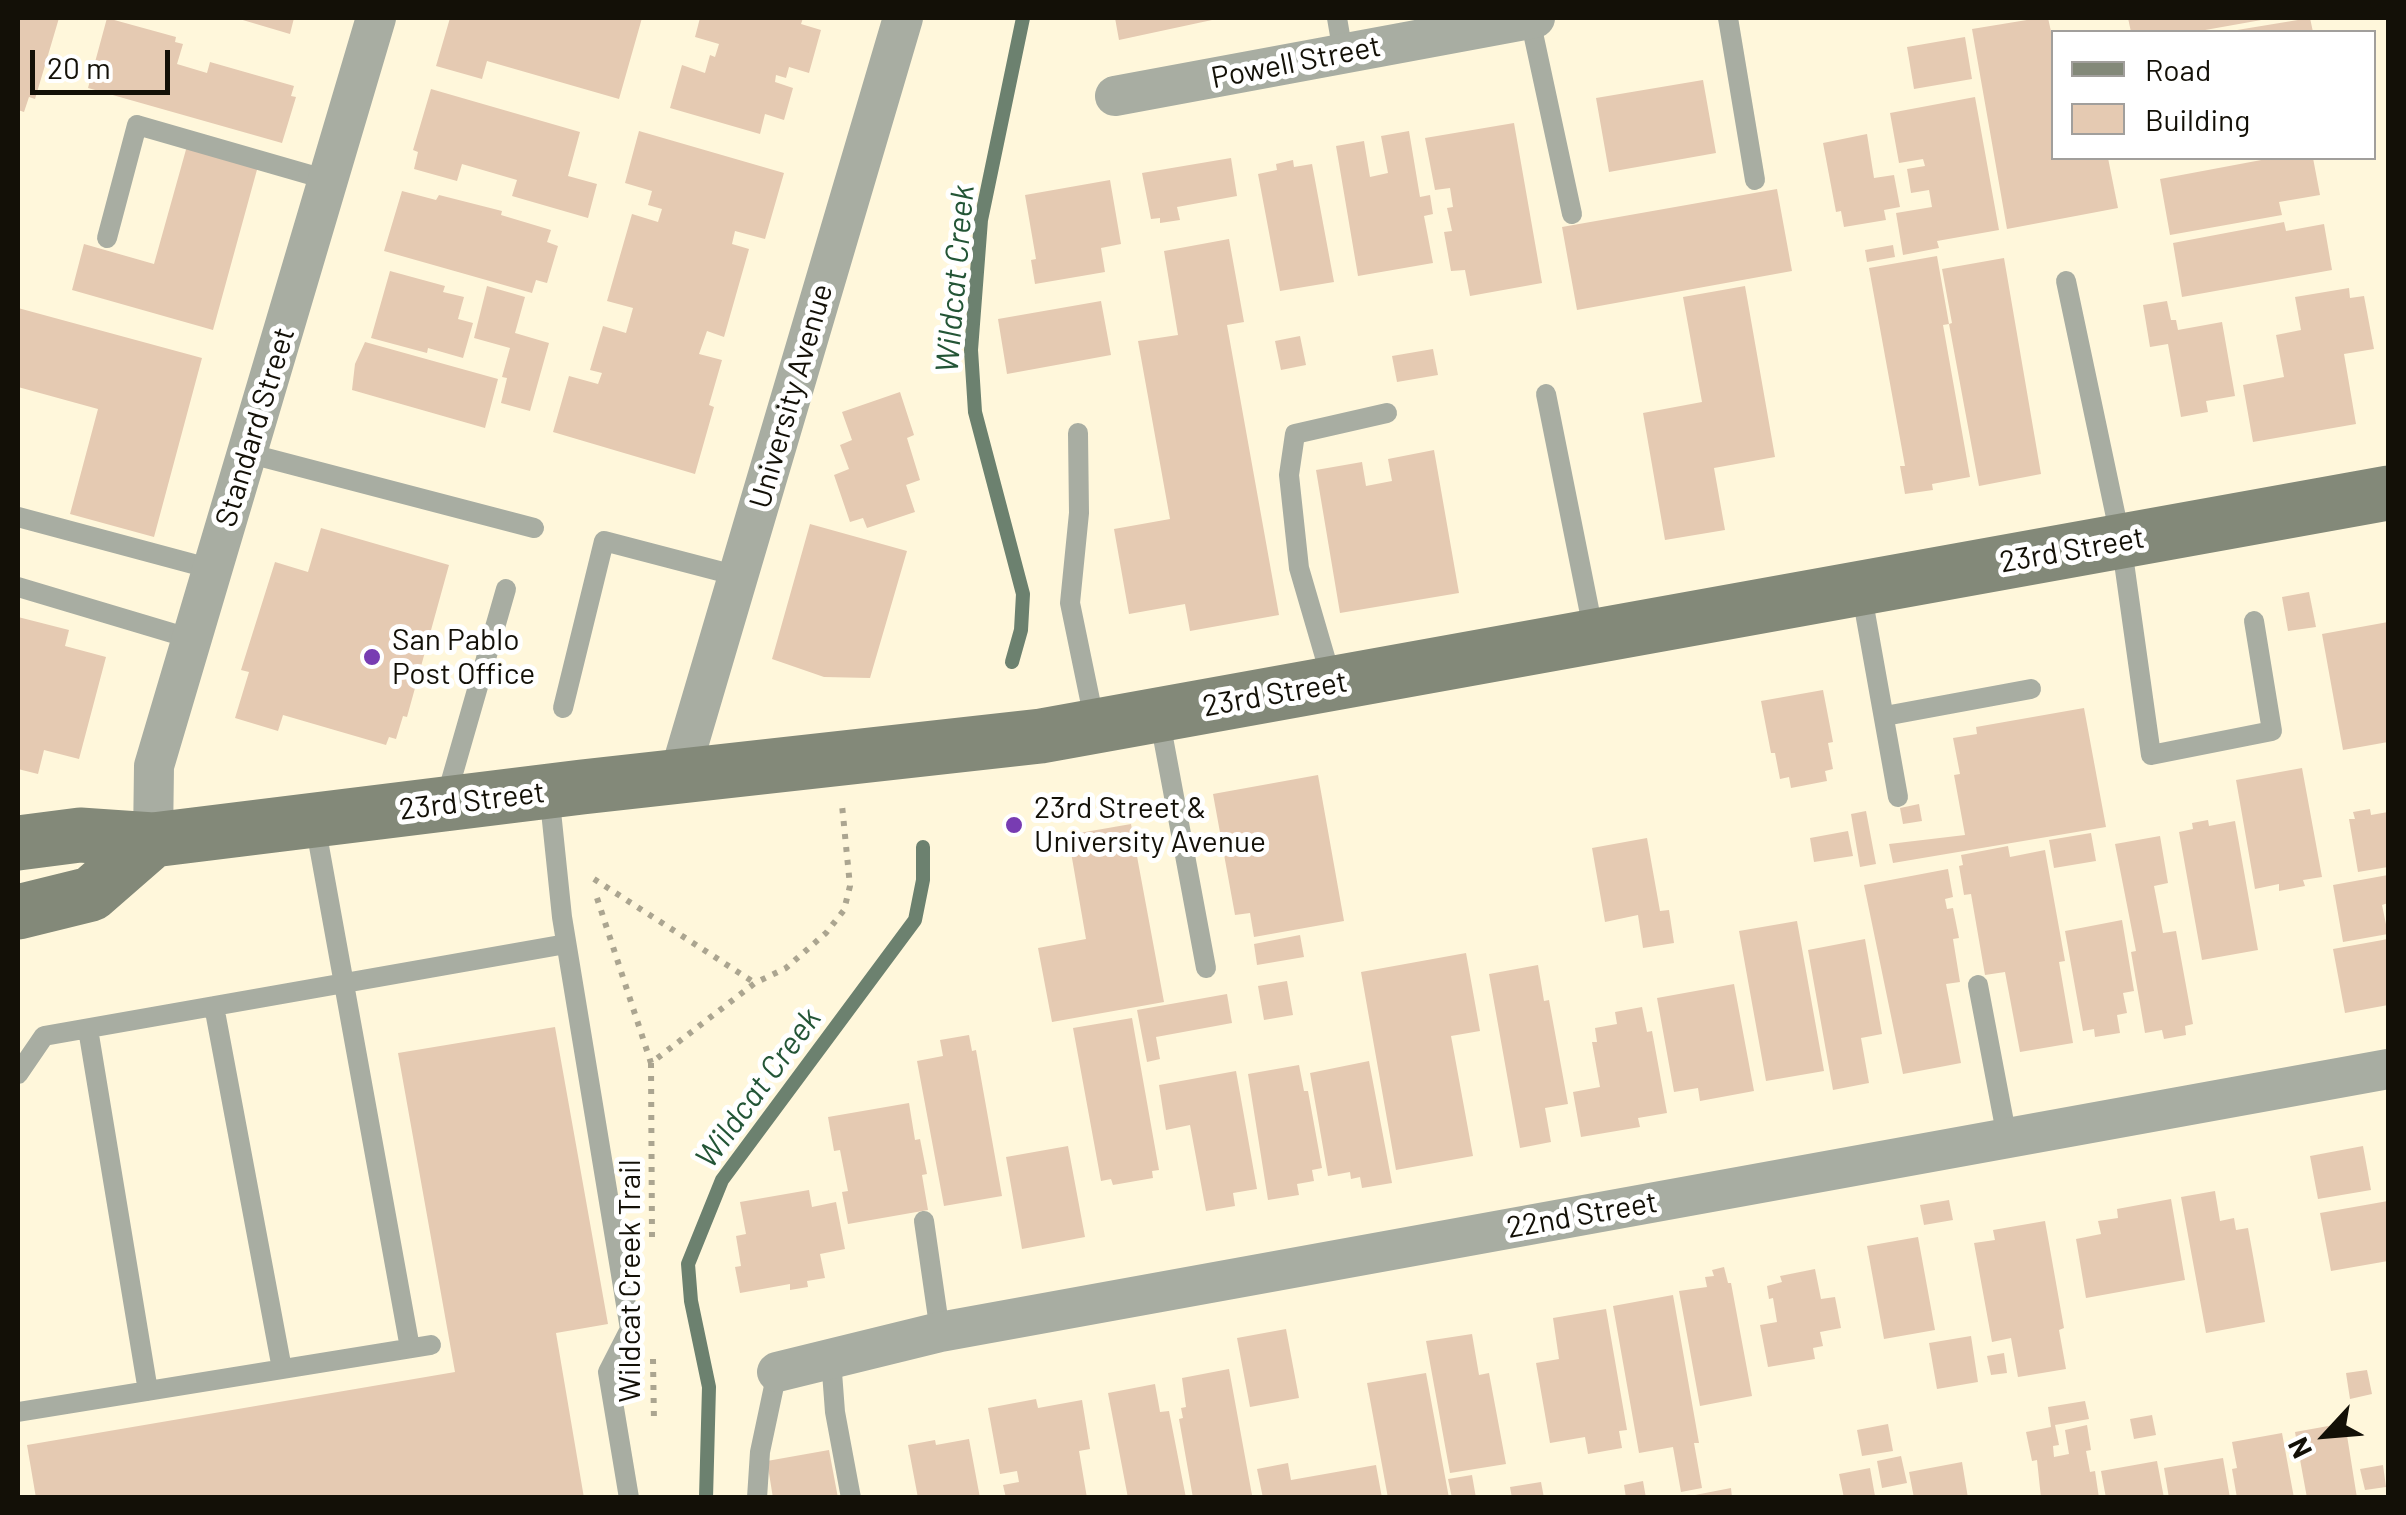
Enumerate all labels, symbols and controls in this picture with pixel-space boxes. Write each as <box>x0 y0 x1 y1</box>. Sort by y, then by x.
street label: Powell Street <box>1208 28 1384 96</box>
scale bar <box>35 30 175 92</box>
legend <box>2051 30 2376 160</box>
text: 20 m <box>47 49 111 85</box>
text: Road <box>2145 51 2211 87</box>
text: Building <box>2145 101 2250 137</box>
water label: Wildcat Creek <box>928 183 982 375</box>
street label: University Avenue <box>742 280 840 512</box>
street label: Standard Street <box>208 323 302 531</box>
street label: 23rd Street <box>1997 520 2147 580</box>
place label: San Pablo Post Office <box>392 622 535 692</box>
marker: San Pablo Post Office <box>361 646 383 668</box>
street label: 23rd Street <box>1200 664 1350 724</box>
street label: 23rd Street <box>397 774 547 828</box>
place label: 23rd Street & University Avenue <box>1034 790 1266 860</box>
marker: 23rd Street & University Avenue <box>1003 814 1025 836</box>
water label: Wildcat Creek <box>687 1000 829 1176</box>
street label: Wildcat Creek Trail <box>612 1159 648 1403</box>
street label: 22nd Street <box>1504 1184 1660 1246</box>
north arrow <box>2276 1385 2376 1485</box>
text: N <box>2280 1432 2318 1464</box>

